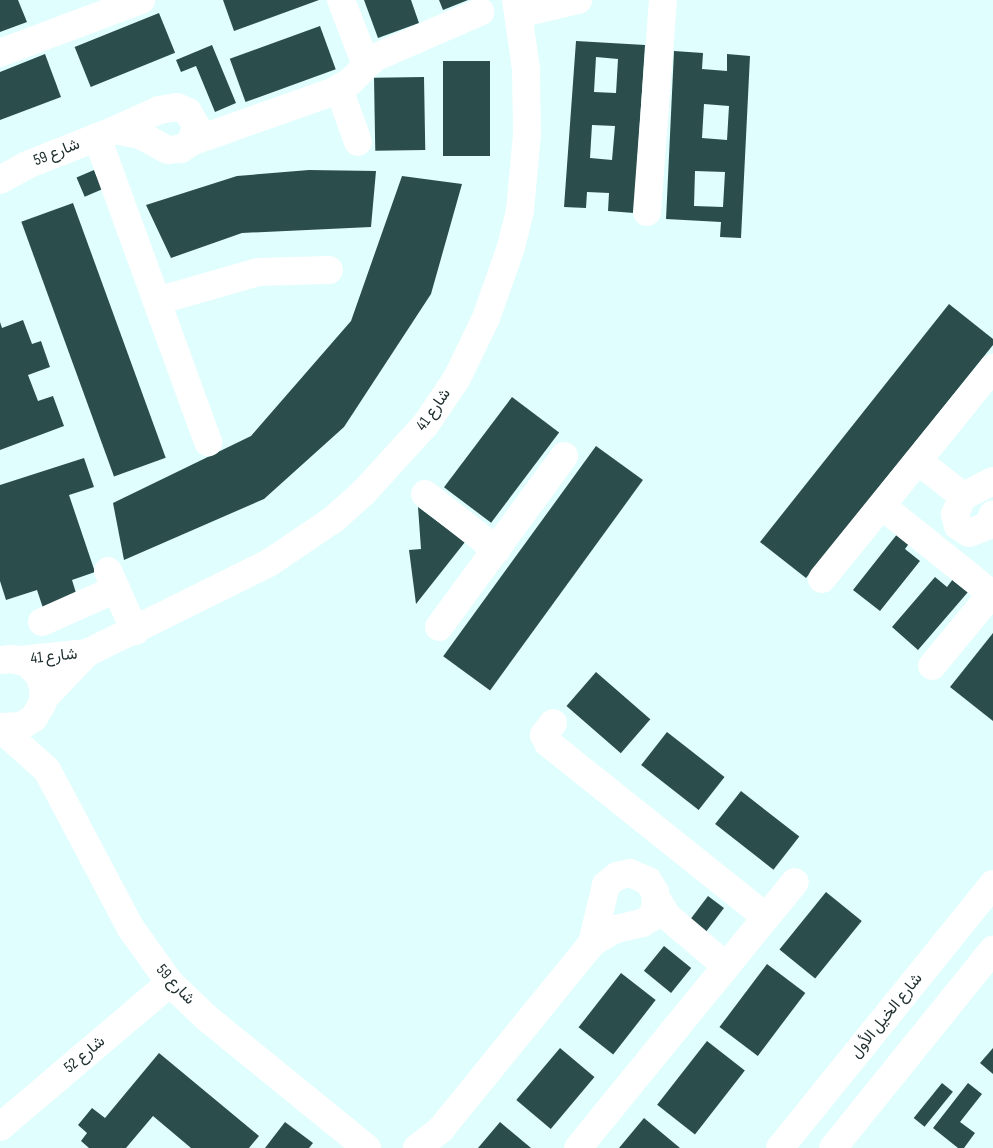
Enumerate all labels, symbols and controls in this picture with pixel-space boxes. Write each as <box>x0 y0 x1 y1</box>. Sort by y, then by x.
street label: شارع 59 <box>31 135 83 171</box>
street label: شارع 41 <box>413 385 455 435</box>
street label: شارع 41 <box>30 645 78 669</box>
street label: شارع 59 <box>152 961 198 1009</box>
street label: شارع الخيل الأول <box>847 970 927 1062</box>
street label: شارع 52 <box>61 1032 109 1078</box>

